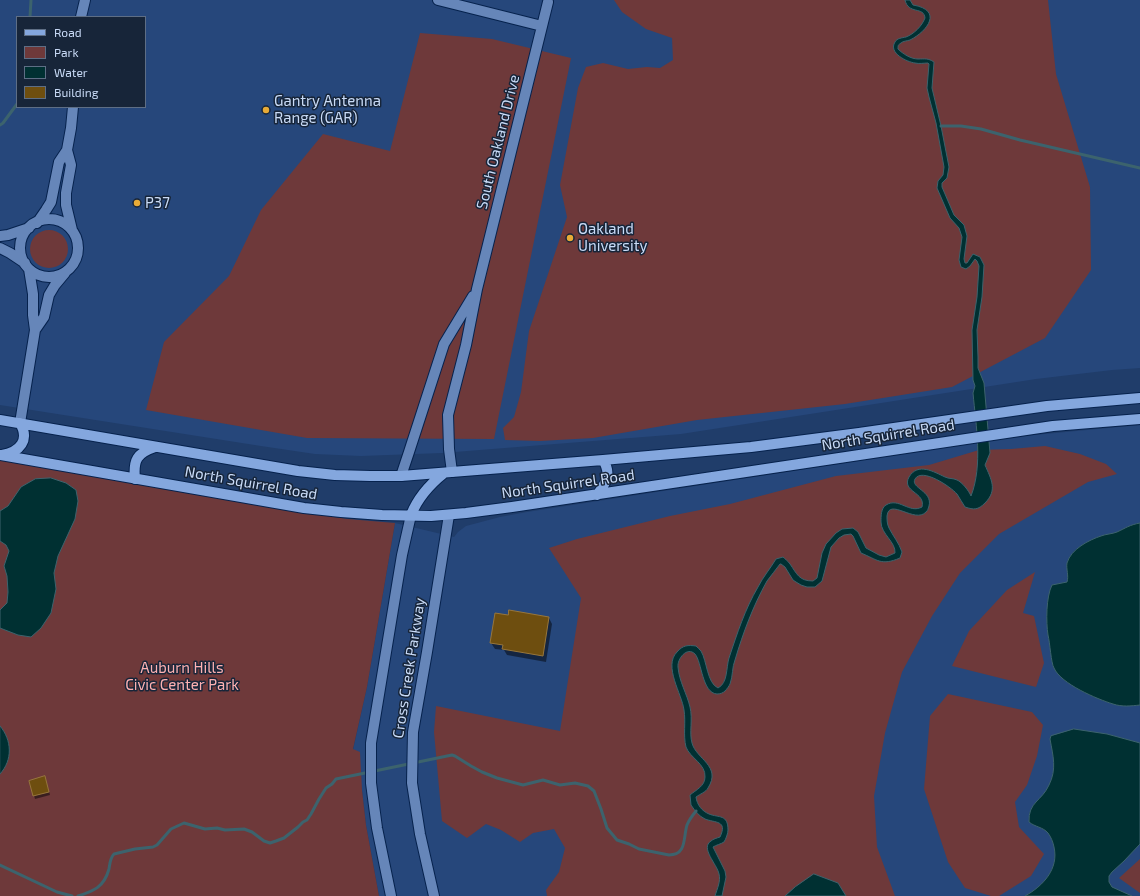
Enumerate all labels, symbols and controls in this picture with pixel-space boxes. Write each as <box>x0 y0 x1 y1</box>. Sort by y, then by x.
legend <box>16 16 146 108</box>
text: Road <box>54 25 82 39</box>
text: Park <box>54 45 79 59</box>
text: Water <box>54 65 88 79</box>
street label: South Oakland Drive <box>473 73 523 211</box>
text: Building <box>54 85 98 99</box>
place label: Gantry Antenna Range (GAR) <box>274 92 381 127</box>
marker: Gantry Antenna Range (GAR) <box>261 105 271 115</box>
place label: P37 <box>145 194 170 212</box>
marker: P37 <box>132 198 142 208</box>
place label: Oakland University <box>578 220 647 255</box>
marker: Oakland University <box>565 233 575 243</box>
street label: North Squirrel Road <box>820 416 956 454</box>
street label: North Squirrel Road <box>183 462 319 504</box>
street label: North Squirrel Road <box>500 466 636 502</box>
street label: Cross Creek Parkway <box>389 596 429 740</box>
park label: Auburn Hills Civic Center Park <box>125 659 239 694</box>

